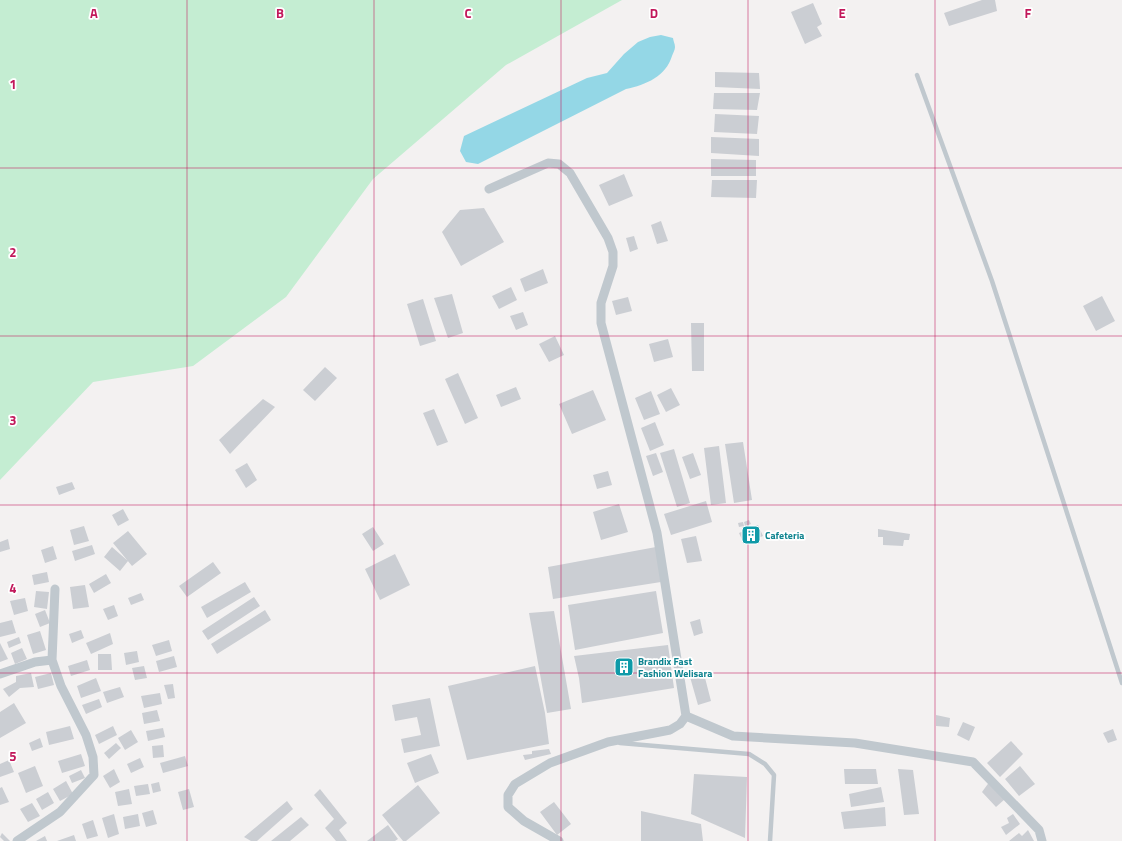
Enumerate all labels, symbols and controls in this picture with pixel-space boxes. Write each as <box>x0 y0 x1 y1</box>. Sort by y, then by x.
text: A <box>90 3 98 23</box>
text: B <box>276 3 284 23</box>
text: C <box>464 3 472 23</box>
text: D <box>650 3 658 23</box>
text: E <box>838 3 846 23</box>
text: F <box>1025 3 1032 23</box>
text: 1 <box>9 74 17 94</box>
text: 2 <box>9 242 17 262</box>
text: 3 <box>9 410 17 430</box>
building icon: Cafeteria <box>740 524 762 546</box>
place label: Cafeteria <box>765 528 804 543</box>
text: 4 <box>9 578 17 598</box>
place label: Brandix Fast Fashion Welisara <box>638 654 712 681</box>
building icon: Brandix Fast Fashion Welisara <box>613 656 635 678</box>
text: 5 <box>9 746 17 766</box>

